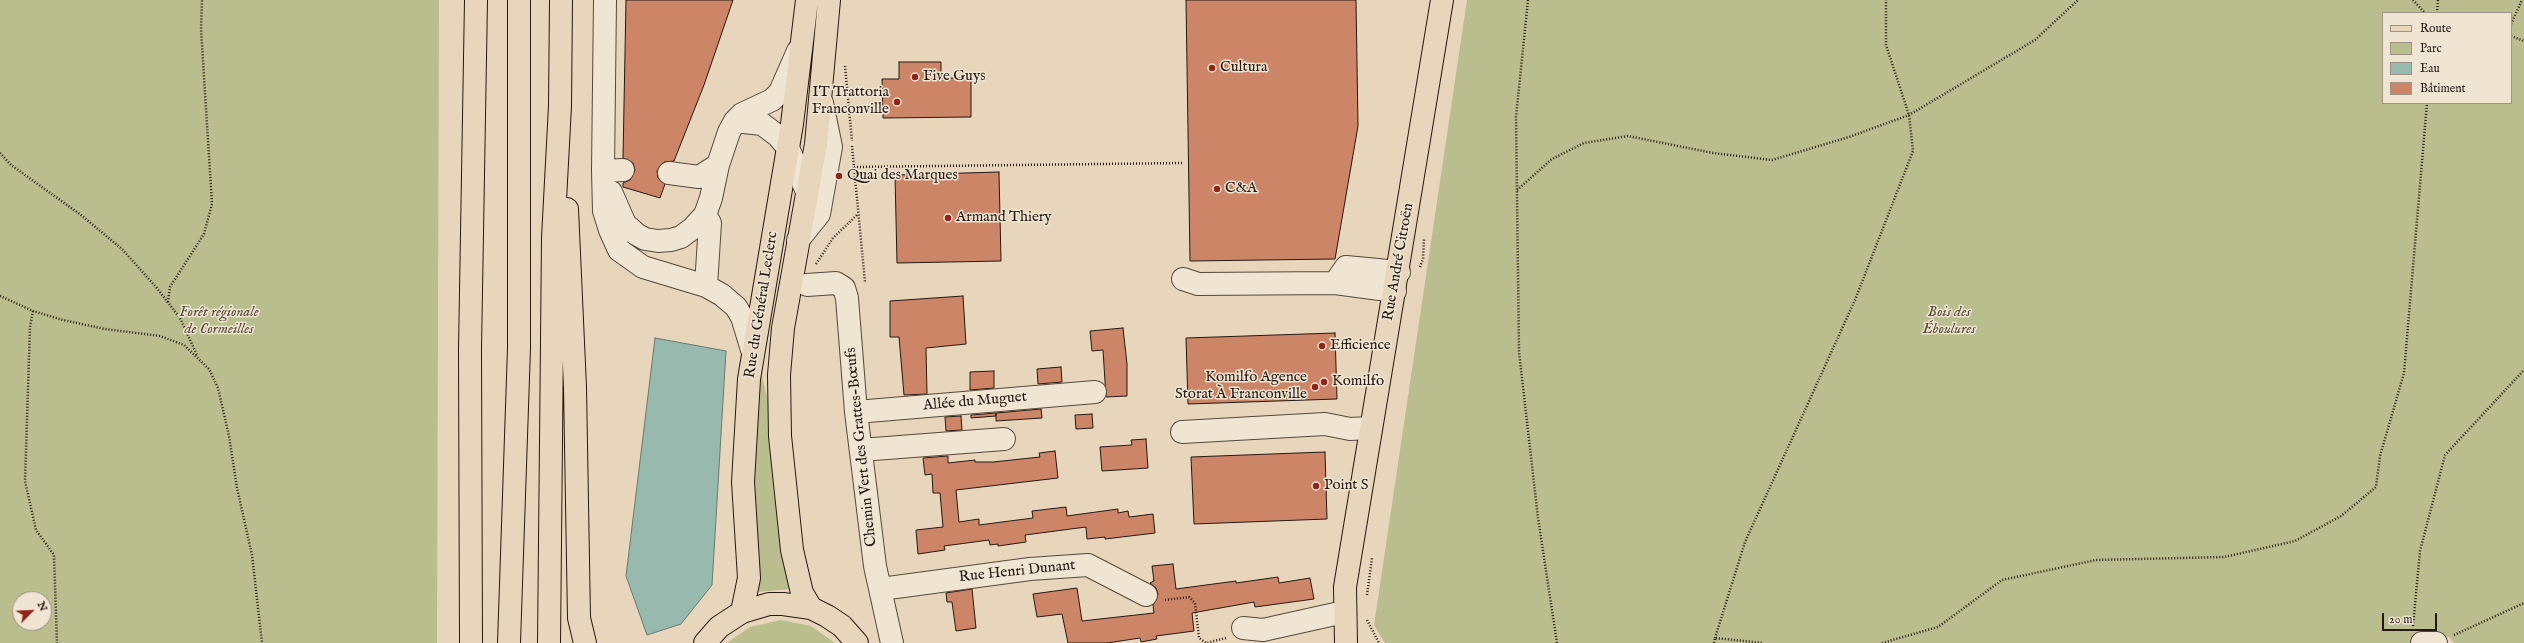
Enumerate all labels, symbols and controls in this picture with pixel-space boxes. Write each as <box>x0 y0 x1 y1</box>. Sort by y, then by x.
legend <box>2382 12 2512 104</box>
text: Route <box>2420 21 2451 36</box>
text: Parc <box>2420 41 2442 56</box>
place label: Cultura <box>1220 59 1268 77</box>
text: Eau <box>2420 61 2440 76</box>
marker: Cultura <box>1207 63 1217 73</box>
place label: Five Guys <box>923 68 986 86</box>
marker: Five Guys <box>910 72 920 82</box>
text: Bâtiment <box>2420 81 2466 96</box>
place label: IT Trattoria Franconville <box>812 84 889 119</box>
marker: IT Trattoria Franconville <box>892 97 902 107</box>
place label: Quai des Marques <box>847 167 958 185</box>
marker: Quai des Marques <box>834 171 844 181</box>
place label: C&A <box>1225 180 1257 198</box>
marker: C&A <box>1212 184 1222 194</box>
street label: Rue André Citroën <box>1380 202 1418 322</box>
place label: Armand Thiery <box>956 209 1052 227</box>
marker: Armand Thiery <box>943 213 953 223</box>
street label: Rue du Général Leclerc <box>742 230 782 380</box>
park label: Forêt régionale de Cormeilles <box>179 304 259 339</box>
park label: Bois des Éboulures <box>1923 304 1975 339</box>
place label: Efficience <box>1330 337 1391 355</box>
marker: Efficience <box>1317 341 1327 351</box>
street label: Chemin Vert des Grattes-Bœufs <box>843 346 881 548</box>
place label: Komilfo Agence Storat À Franconville <box>1175 369 1307 404</box>
place label: Komilfo <box>1332 373 1384 391</box>
marker: Komilfo <box>1319 377 1329 387</box>
marker: Komilfo Agence Storat À Franconville <box>1310 382 1320 392</box>
street label: Allée du Muguet <box>922 389 1028 415</box>
place label: Point S <box>1324 477 1368 495</box>
marker: Point S <box>1311 481 1321 491</box>
street label: Rue Henri Dunant <box>958 557 1076 587</box>
north arrow <box>12 591 52 631</box>
text: N <box>34 599 50 614</box>
scale bar <box>2384 605 2439 631</box>
text: 20 m <box>2389 612 2412 627</box>

